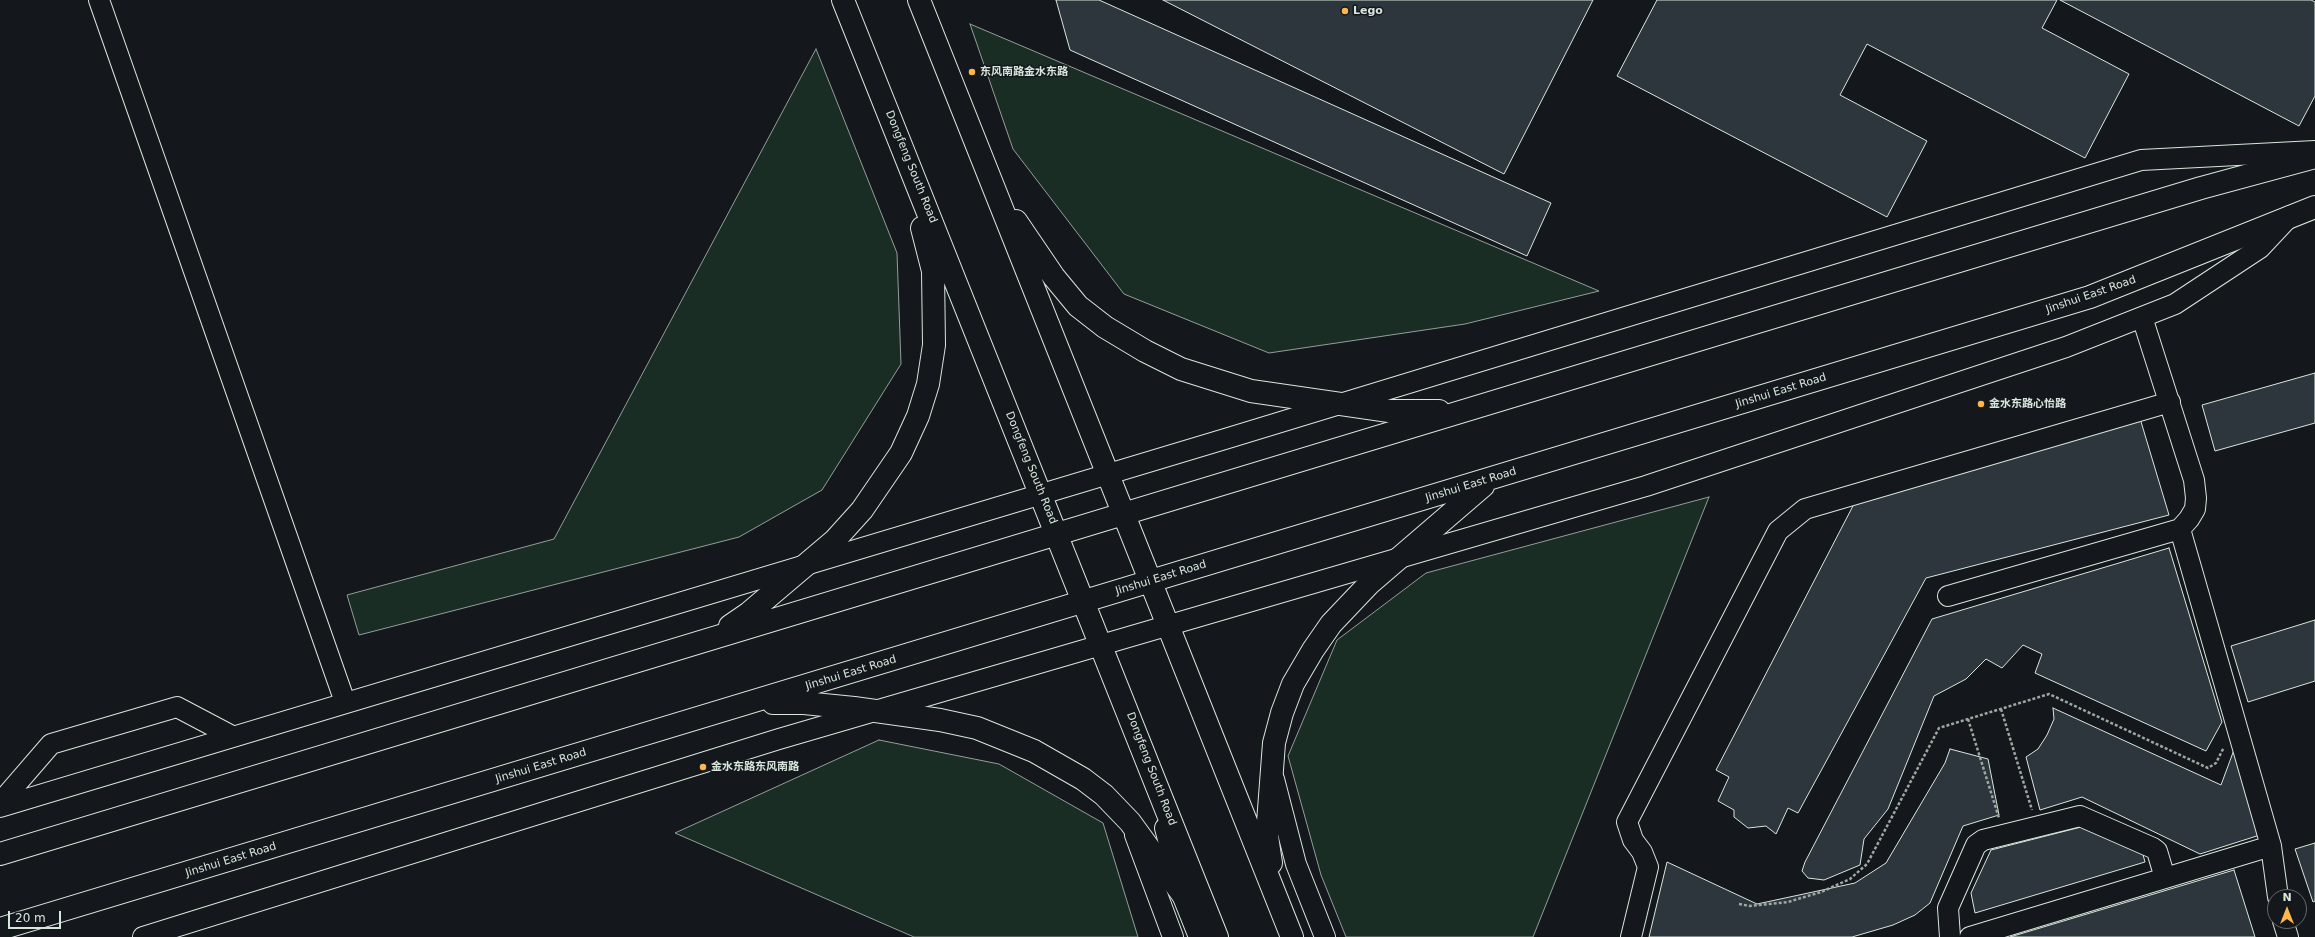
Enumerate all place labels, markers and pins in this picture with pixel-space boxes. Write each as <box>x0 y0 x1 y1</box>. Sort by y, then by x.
place label: Lego <box>1353 4 1383 18</box>
marker: Lego <box>1340 6 1350 16</box>
place label: 东风南路金水东路 <box>980 65 1068 79</box>
marker: 东风南路金水东路 <box>967 67 977 77</box>
place label: 金水东路心怡路 <box>1989 397 2066 411</box>
marker: 金水东路心怡路 <box>1976 399 1986 409</box>
place label: 金水东路东风南路 <box>711 760 799 774</box>
marker: 金水东路东风南路 <box>698 762 708 772</box>

